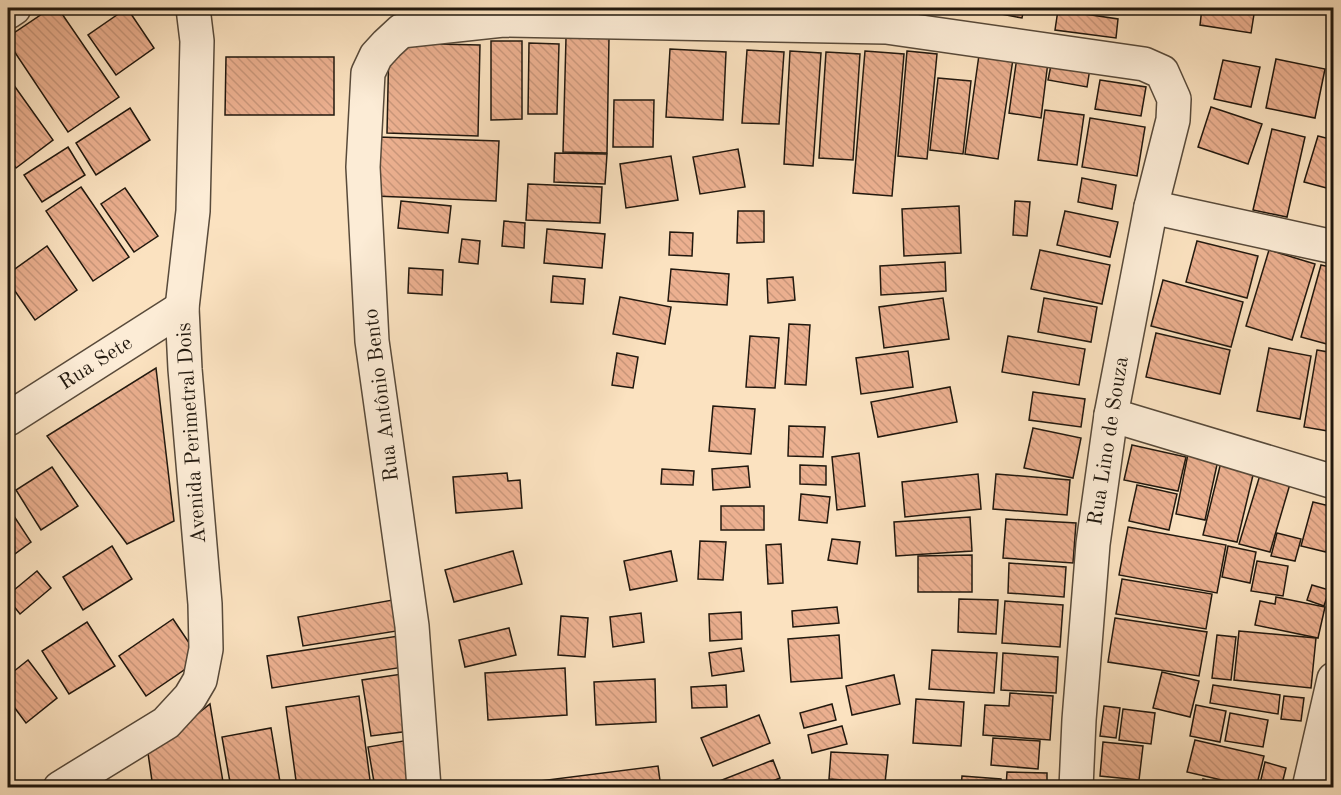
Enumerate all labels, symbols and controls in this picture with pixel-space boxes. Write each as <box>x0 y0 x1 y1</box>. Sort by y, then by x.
street label: Rua Antônio Bento <box>361 307 403 483</box>
street label: Avenida Perimetral Dois <box>174 322 210 544</box>
street label: Rua Sete <box>55 332 136 394</box>
street label: Rua Lino de Souza <box>1085 355 1133 527</box>

